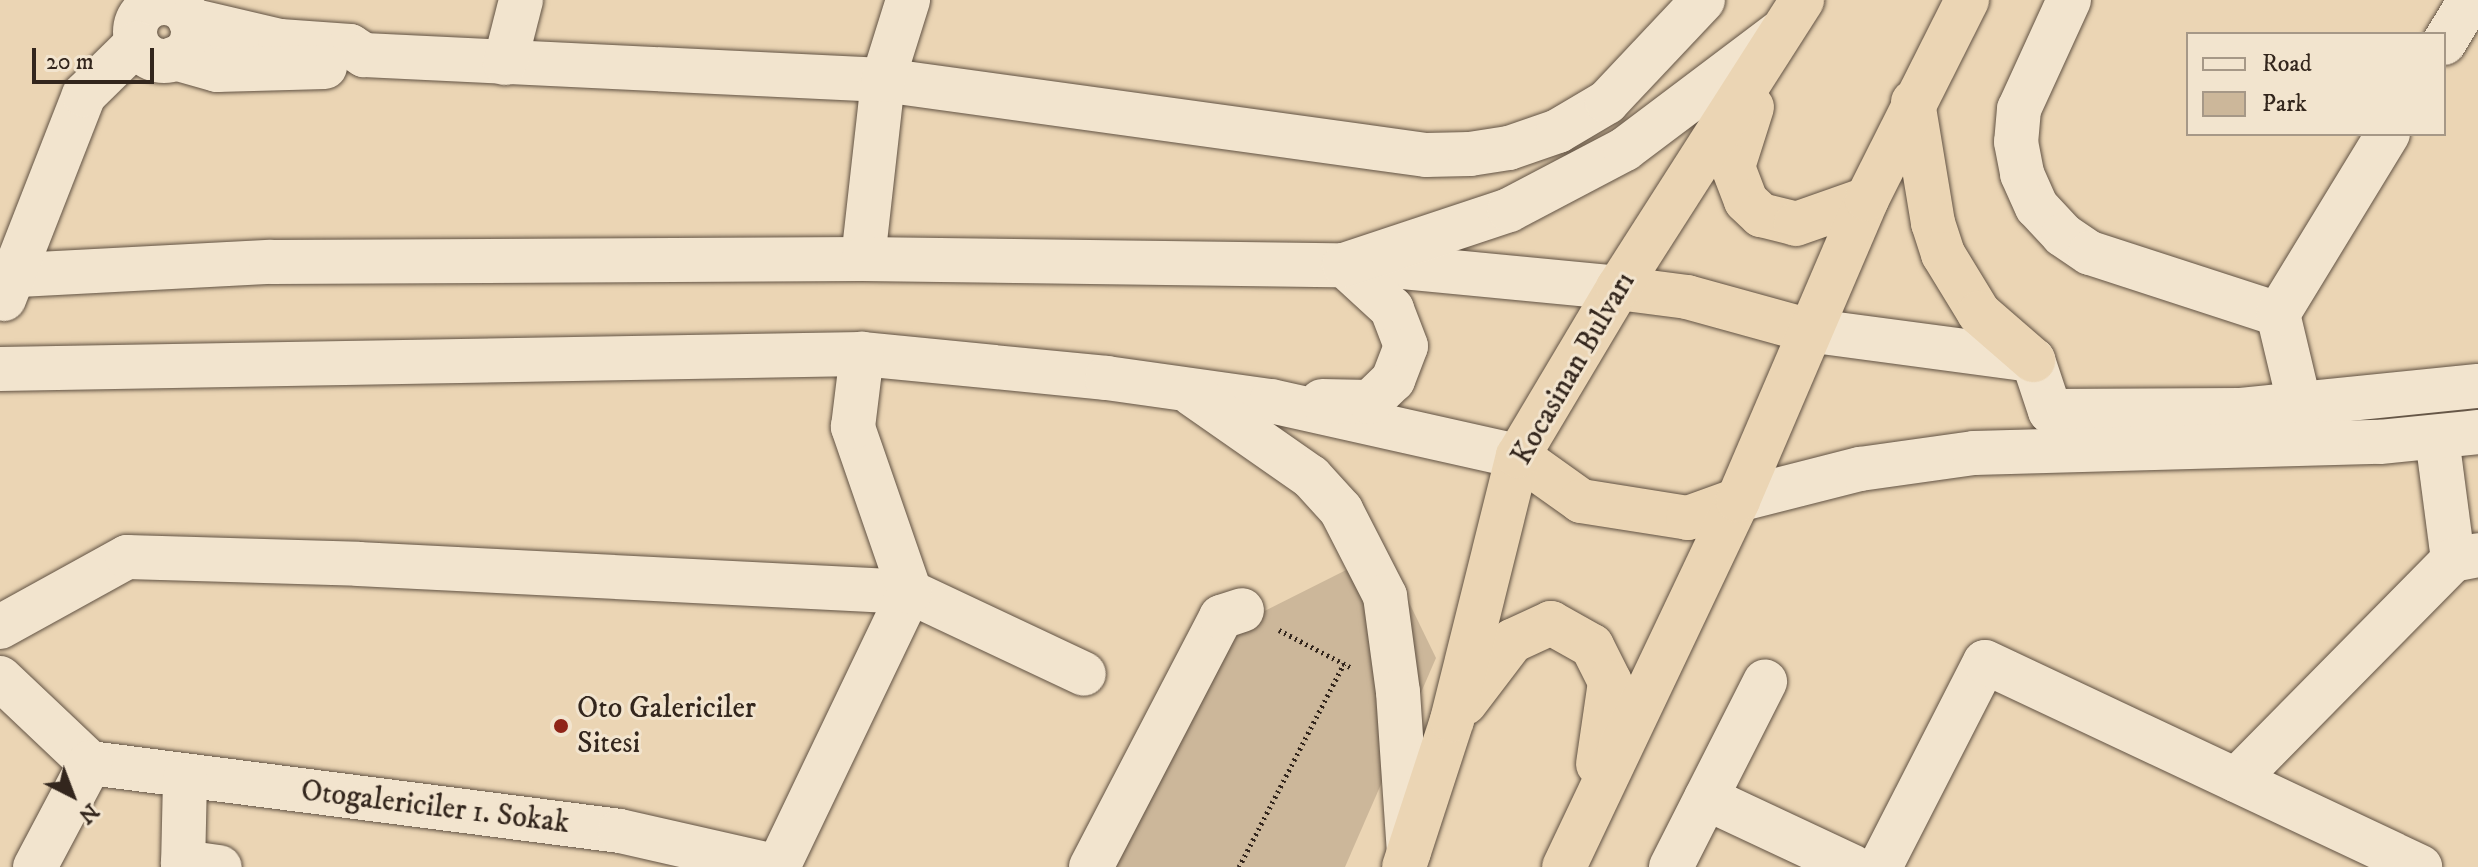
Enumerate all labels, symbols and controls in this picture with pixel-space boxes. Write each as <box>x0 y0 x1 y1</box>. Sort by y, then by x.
scale bar <box>36 32 158 82</box>
legend <box>2186 32 2446 136</box>
text: 20 m <box>46 47 94 77</box>
text: Road <box>2262 49 2312 79</box>
text: Park <box>2262 89 2307 119</box>
street label: Kocasinan Bulvarı <box>1504 266 1644 472</box>
place label: Oto Galericiler Sitesi <box>577 691 756 762</box>
marker: Oto Galericiler Sitesi <box>552 717 570 735</box>
north arrow <box>32 755 112 835</box>
street label: Otogalericiler 1. Sokak <box>299 774 571 842</box>
text: N <box>73 797 104 829</box>

